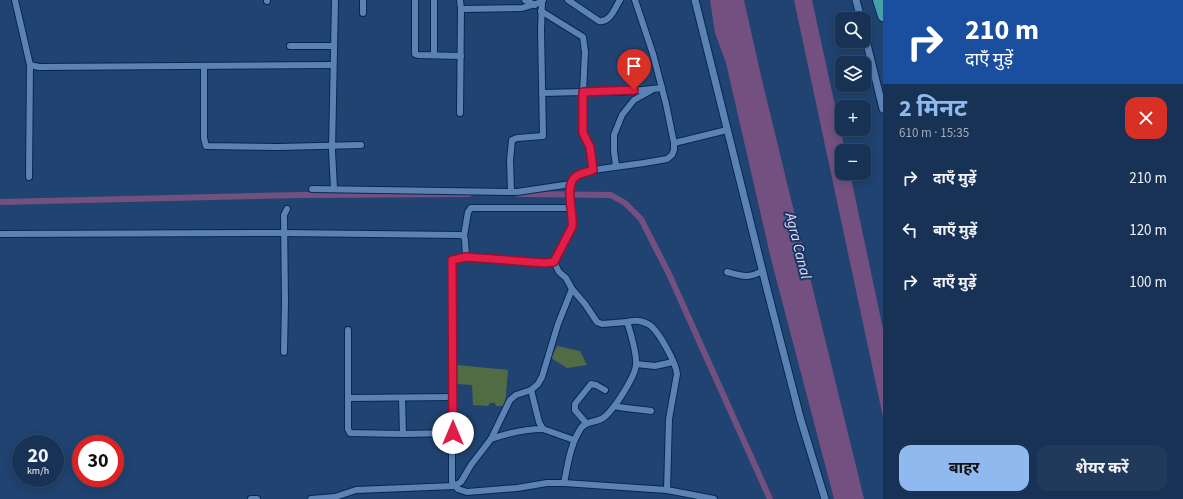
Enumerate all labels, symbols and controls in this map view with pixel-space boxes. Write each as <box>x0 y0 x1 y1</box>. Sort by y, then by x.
text: 210 m <box>965 10 1039 50</box>
map controls <box>835 12 871 180</box>
button: search <box>835 12 871 48</box>
icon: right <box>899 16 951 68</box>
text: दाएँ मुड़ें <box>965 47 1013 72</box>
pin <box>617 49 651 90</box>
icon: arrive <box>623 55 645 77</box>
button: layers <box>835 56 871 92</box>
text: 2 मिनट <box>899 91 967 126</box>
button: close <box>1125 97 1167 139</box>
button: + <box>835 100 871 136</box>
text: 610 m · 15:35 <box>899 124 969 142</box>
button: − <box>835 144 871 180</box>
icon: right <box>899 167 921 189</box>
text: दाएँ मुड़ें <box>933 168 976 189</box>
text: 210 m <box>1129 168 1167 189</box>
water label: Agra Canal <box>779 210 816 282</box>
icon: left <box>899 219 921 241</box>
text: बाएँ मुड़ें <box>933 220 977 241</box>
text: 120 m <box>1129 220 1167 241</box>
icon: right <box>899 271 921 293</box>
text: दाएँ मुड़ें <box>933 272 976 293</box>
text: 100 m <box>1129 272 1167 293</box>
position arrow <box>432 412 474 454</box>
speed limit sign: 30 <box>72 435 124 487</box>
text: 20 <box>27 442 49 470</box>
button: बाहर <box>899 445 1029 491</box>
button: शेयर करें <box>1037 445 1167 491</box>
text: km/h <box>27 464 49 478</box>

